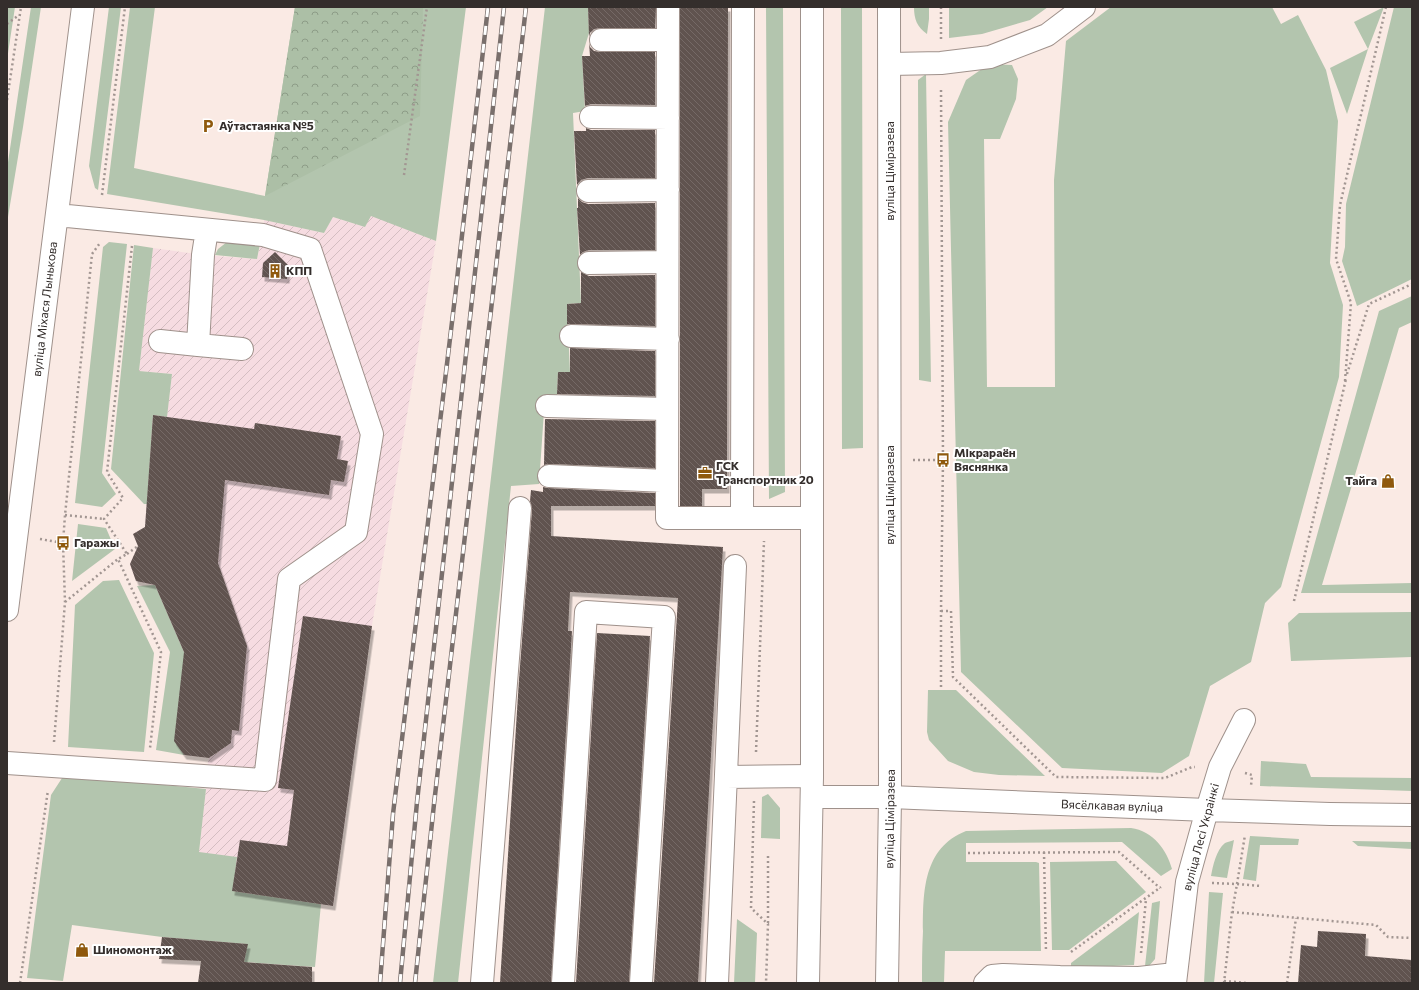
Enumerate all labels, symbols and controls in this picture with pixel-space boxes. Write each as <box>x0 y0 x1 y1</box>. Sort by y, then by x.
parking icon: Аўтастаянка №5 <box>200 118 216 134</box>
place label: Аўтастаянка №5 <box>219 118 314 132</box>
street label: вуліца Ціміразева <box>882 121 896 221</box>
street label: вуліца Міхася Лынькова <box>29 241 59 377</box>
building icon: КПП <box>267 263 283 279</box>
place label: КПП <box>286 263 312 277</box>
street label: вуліца Ціміразева <box>882 445 896 545</box>
place label: Мікрараён Вяснянка <box>954 445 1016 473</box>
bus stop icon: Мікрараён Вяснянка <box>935 452 951 468</box>
place label: ГСК Транспортник 20 <box>716 458 814 486</box>
office icon: ГСК Транспортник 20 <box>697 465 713 481</box>
place label: Тайга <box>1345 473 1377 487</box>
shop icon: Тайга <box>1380 473 1396 489</box>
bus stop icon: Гаражы <box>55 535 71 551</box>
place label: Гаражы <box>74 535 119 549</box>
street label: вуліца Ціміразева <box>881 769 897 869</box>
street label: вуліца Лесі Украінкі <box>1179 781 1221 892</box>
street label: Вясёлкавая вуліца <box>1061 796 1163 814</box>
shop icon: Шиномонтаж <box>74 942 90 958</box>
place label: Шиномонтаж <box>93 942 173 956</box>

